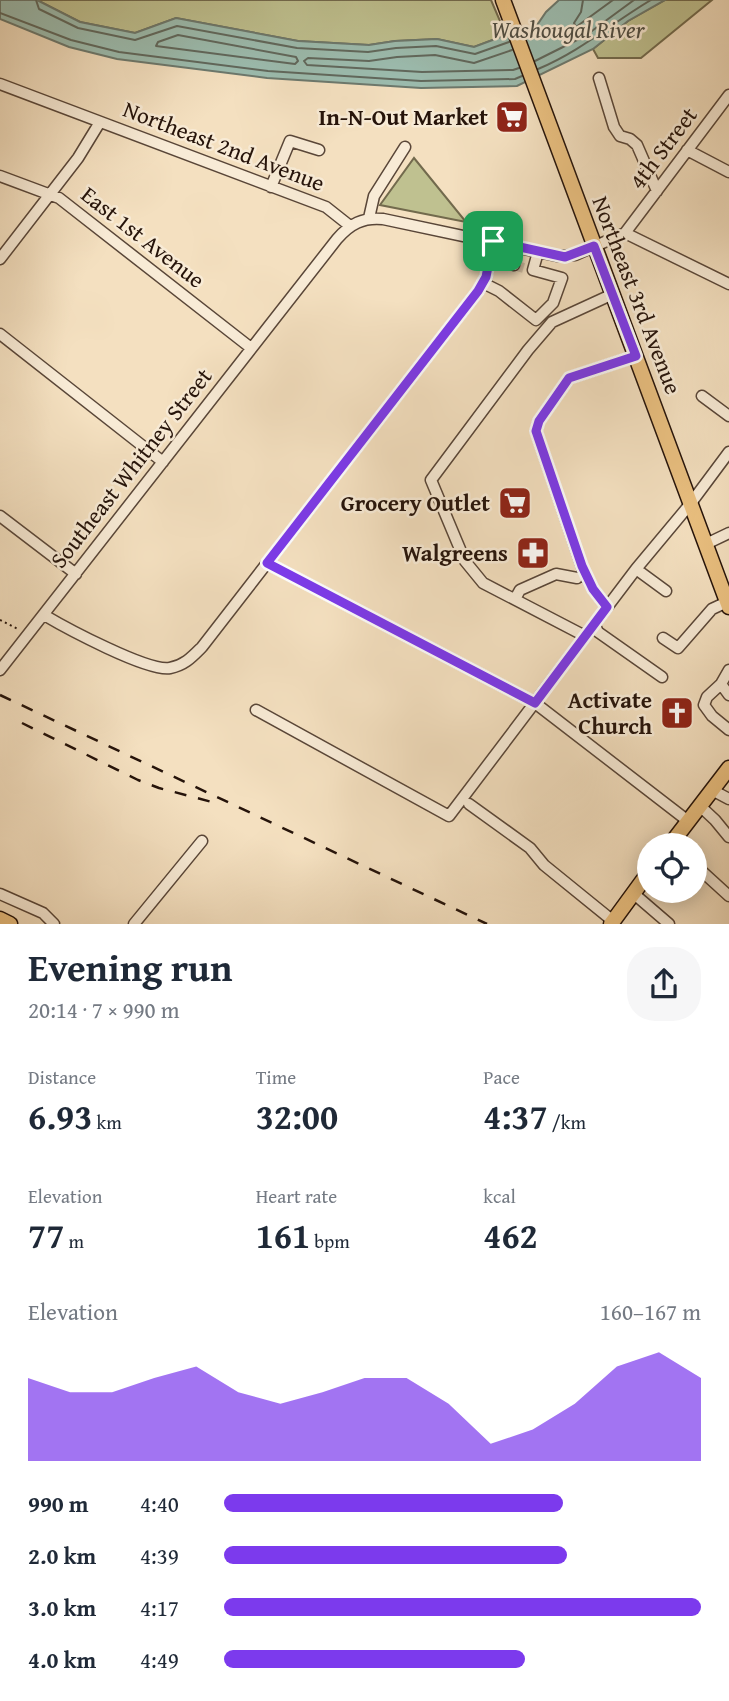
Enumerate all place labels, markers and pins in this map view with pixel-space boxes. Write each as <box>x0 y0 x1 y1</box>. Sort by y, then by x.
supermarket icon: In-N-Out Market <box>493 98 531 136</box>
place label: In-N-Out Market <box>318 100 488 133</box>
pin <box>463 211 523 271</box>
supermarket icon: Grocery Outlet <box>496 484 534 522</box>
place label: Grocery Outlet <box>341 486 490 519</box>
pharmacy icon: Walgreens <box>514 534 552 572</box>
place label: Walgreens <box>402 536 508 569</box>
place label: Activate Church <box>568 683 652 742</box>
church icon: Activate Church <box>658 694 696 732</box>

